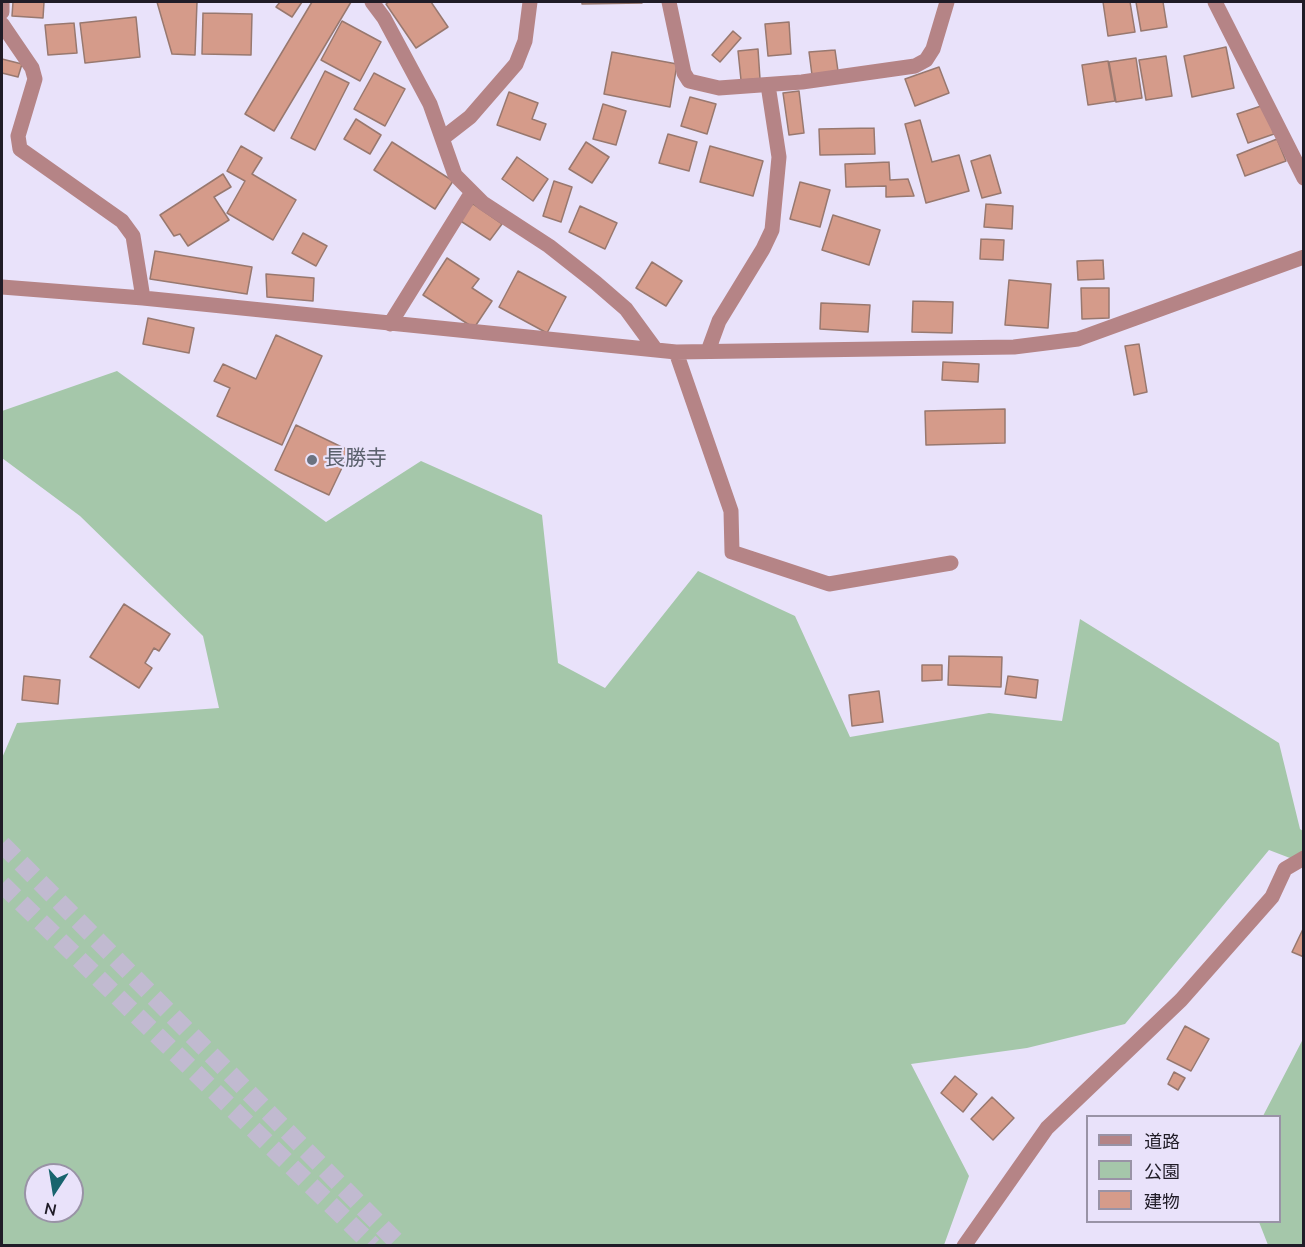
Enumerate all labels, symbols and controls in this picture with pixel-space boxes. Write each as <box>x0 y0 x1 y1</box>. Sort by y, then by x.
place label: 長勝寺 <box>324 447 387 473</box>
marker: 長勝寺 <box>305 453 319 467</box>
legend <box>1086 1115 1281 1223</box>
text: 道路 <box>1144 1130 1180 1154</box>
text: 公園 <box>1144 1160 1180 1184</box>
north arrow <box>24 1163 84 1223</box>
text: 建物 <box>1144 1190 1180 1214</box>
text: N <box>43 1197 59 1221</box>

